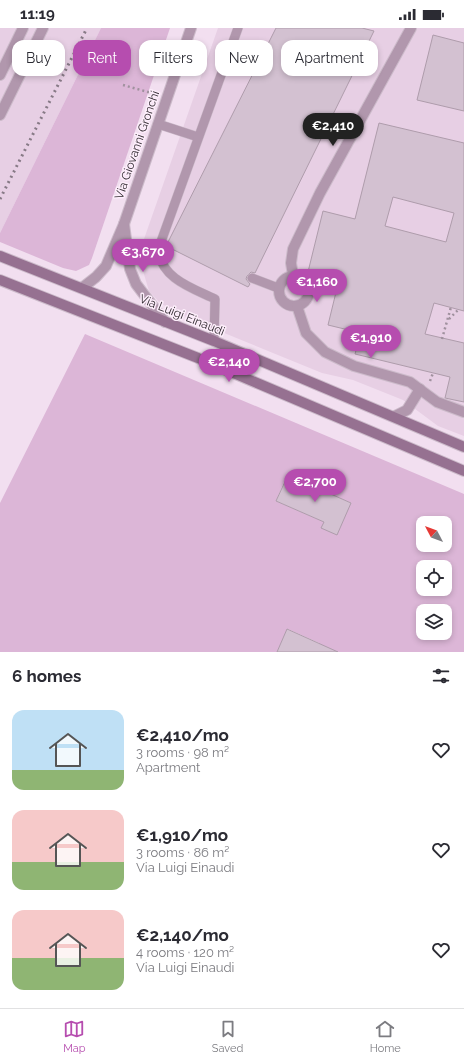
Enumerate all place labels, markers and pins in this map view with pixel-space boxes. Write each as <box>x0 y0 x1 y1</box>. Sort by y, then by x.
pin: €2,410 <box>300 113 366 147</box>
pin: €3,670 <box>110 239 176 273</box>
pin: €1,160 <box>284 269 350 303</box>
pin: €1,910 <box>338 325 404 359</box>
pin: €2,140 <box>196 349 262 383</box>
pin: €2,700 <box>282 469 348 503</box>

